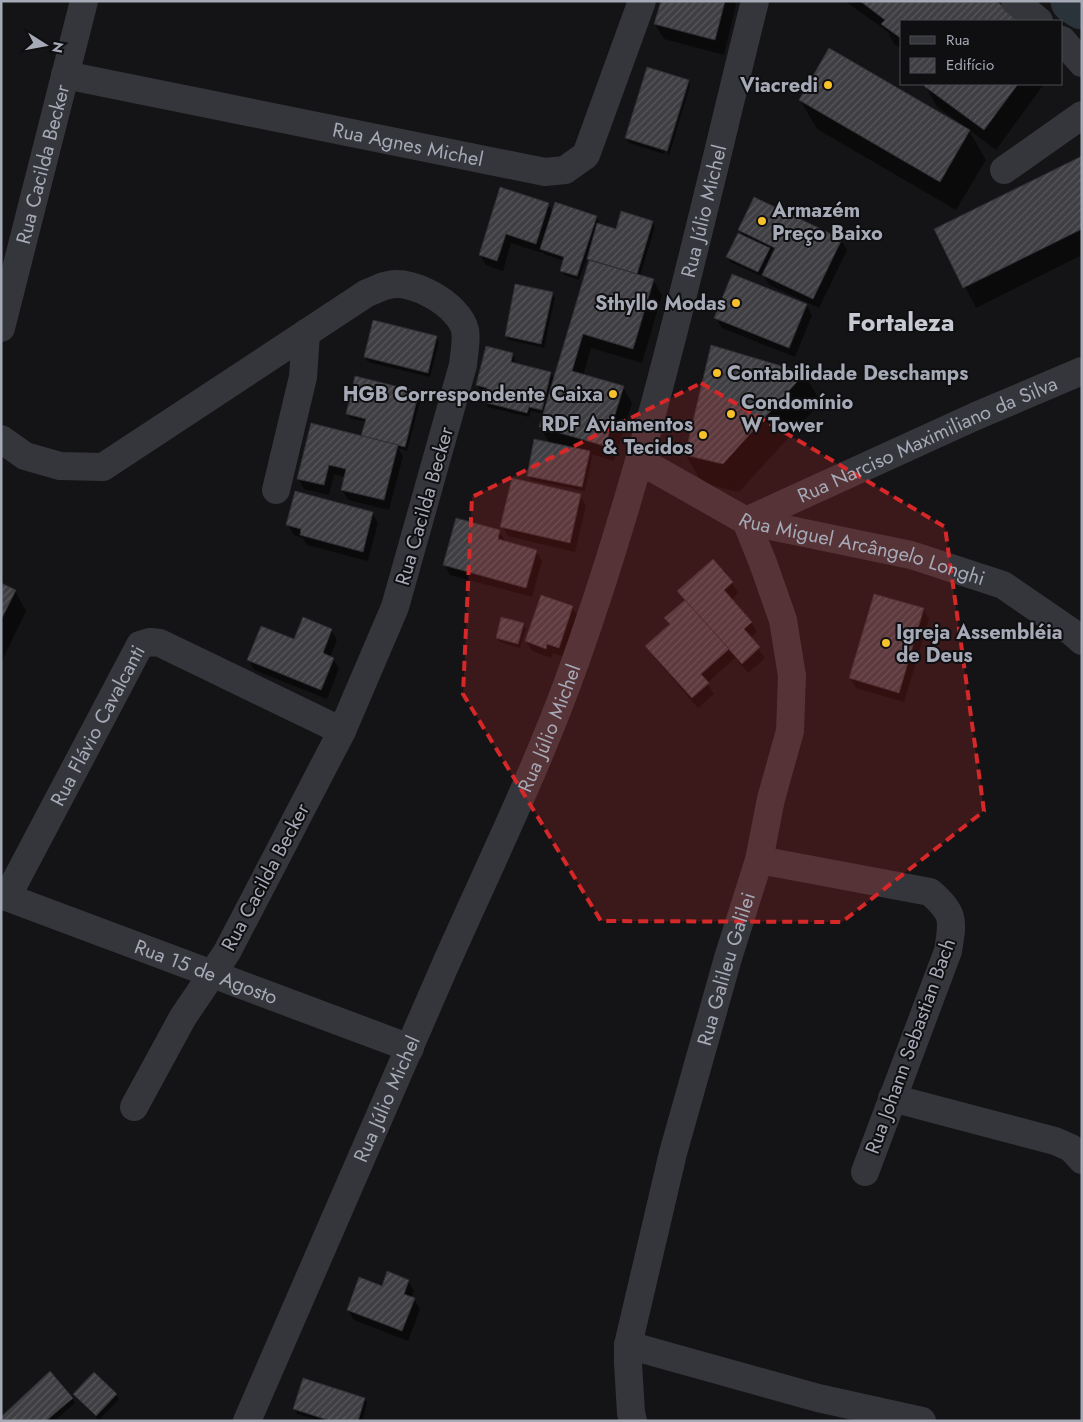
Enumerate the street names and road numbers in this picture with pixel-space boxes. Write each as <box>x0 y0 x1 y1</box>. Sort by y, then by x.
street label: Rua Cacilda Becker <box>9 81 77 247</box>
street label: Rua Agnes Michel <box>330 115 486 174</box>
street label: Rua Júlio Michel <box>674 142 734 281</box>
street label: Rua Narciso Maximiliano da Silva <box>793 369 1062 511</box>
street label: Rua Cacilda Becker <box>388 423 461 589</box>
street label: Rua Miguel Arcângelo Longhi <box>733 506 989 593</box>
street label: Rua Flávio Cavalcanti <box>44 640 152 811</box>
street label: Rua Júlio Michel <box>511 660 588 797</box>
street label: Rua Cacilda Becker <box>214 798 317 956</box>
street label: Rua Galileu Galilei <box>690 889 763 1049</box>
street label: Rua 15 de Agosto <box>130 932 282 1012</box>
street label: Rua Johann Sebastian Bach <box>858 934 963 1158</box>
street label: Rua Júlio Michel <box>347 1031 428 1167</box>

